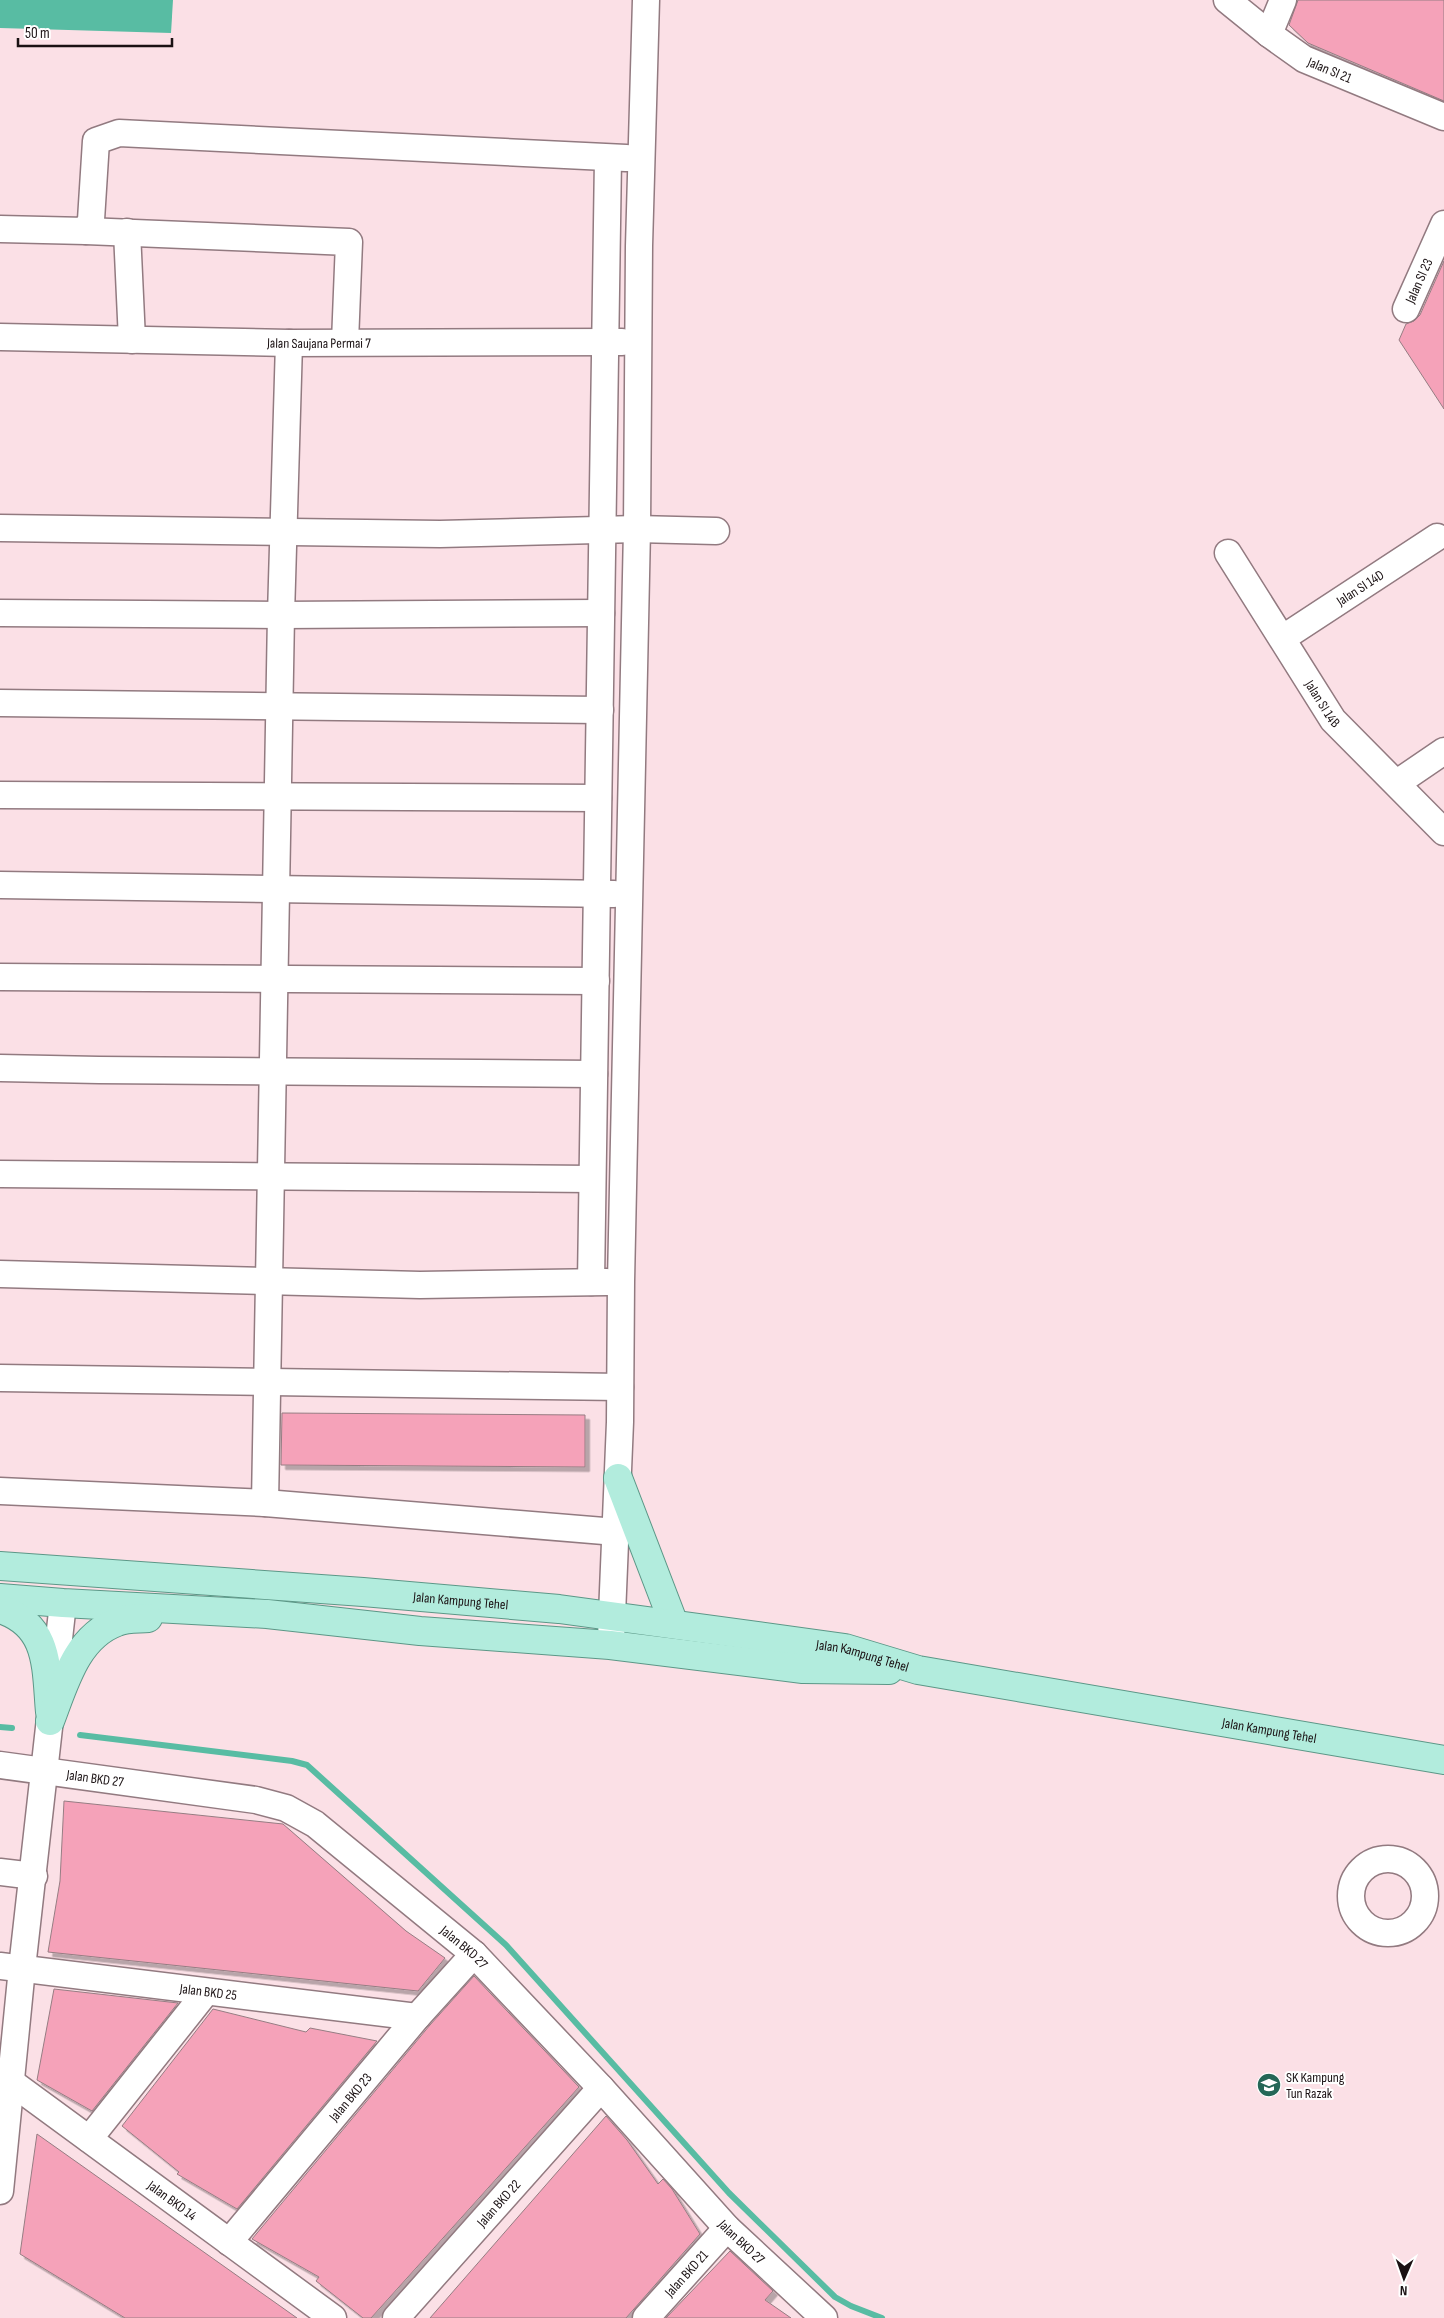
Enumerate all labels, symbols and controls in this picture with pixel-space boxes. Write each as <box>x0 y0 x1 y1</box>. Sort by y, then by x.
scale bar <box>18 15 171 47</box>
text: 50 m <box>25 24 50 43</box>
street label: Jalan SI 21 <box>1304 53 1354 87</box>
street label: Jalan SI 23 <box>1401 256 1437 307</box>
street label: Jalan Saujana Permai 7 <box>266 335 371 352</box>
street label: Jalan SI 14D <box>1332 566 1387 610</box>
street label: Jalan SI 14B <box>1301 676 1344 731</box>
street label: Jalan Kampung Tehel <box>411 1588 509 1614</box>
street label: Jalan Kampung Tehel <box>814 1636 911 1676</box>
street label: Jalan Kampung Tehel <box>1220 1714 1318 1747</box>
street label: Jalan BKD 27 <box>64 1766 125 1791</box>
street label: Jalan BKD 27 <box>436 1921 492 1973</box>
street label: Jalan BKD 25 <box>178 1980 238 2004</box>
place label: SK Kampung Tun Razak <box>1286 2069 1345 2102</box>
street label: Jalan BKD 23 <box>325 2070 376 2126</box>
school or university icon: SK Kampung Tun Razak <box>1256 2072 1282 2098</box>
street label: Jalan BKD 14 <box>143 2176 200 2224</box>
street label: Jalan BKD 22 <box>473 2176 525 2231</box>
street label: Jalan BKD 27 <box>714 2215 769 2268</box>
street label: Jalan BKD 21 <box>661 2247 712 2301</box>
north arrow <box>1379 2253 1429 2303</box>
text: N <box>1400 2282 1408 2299</box>

